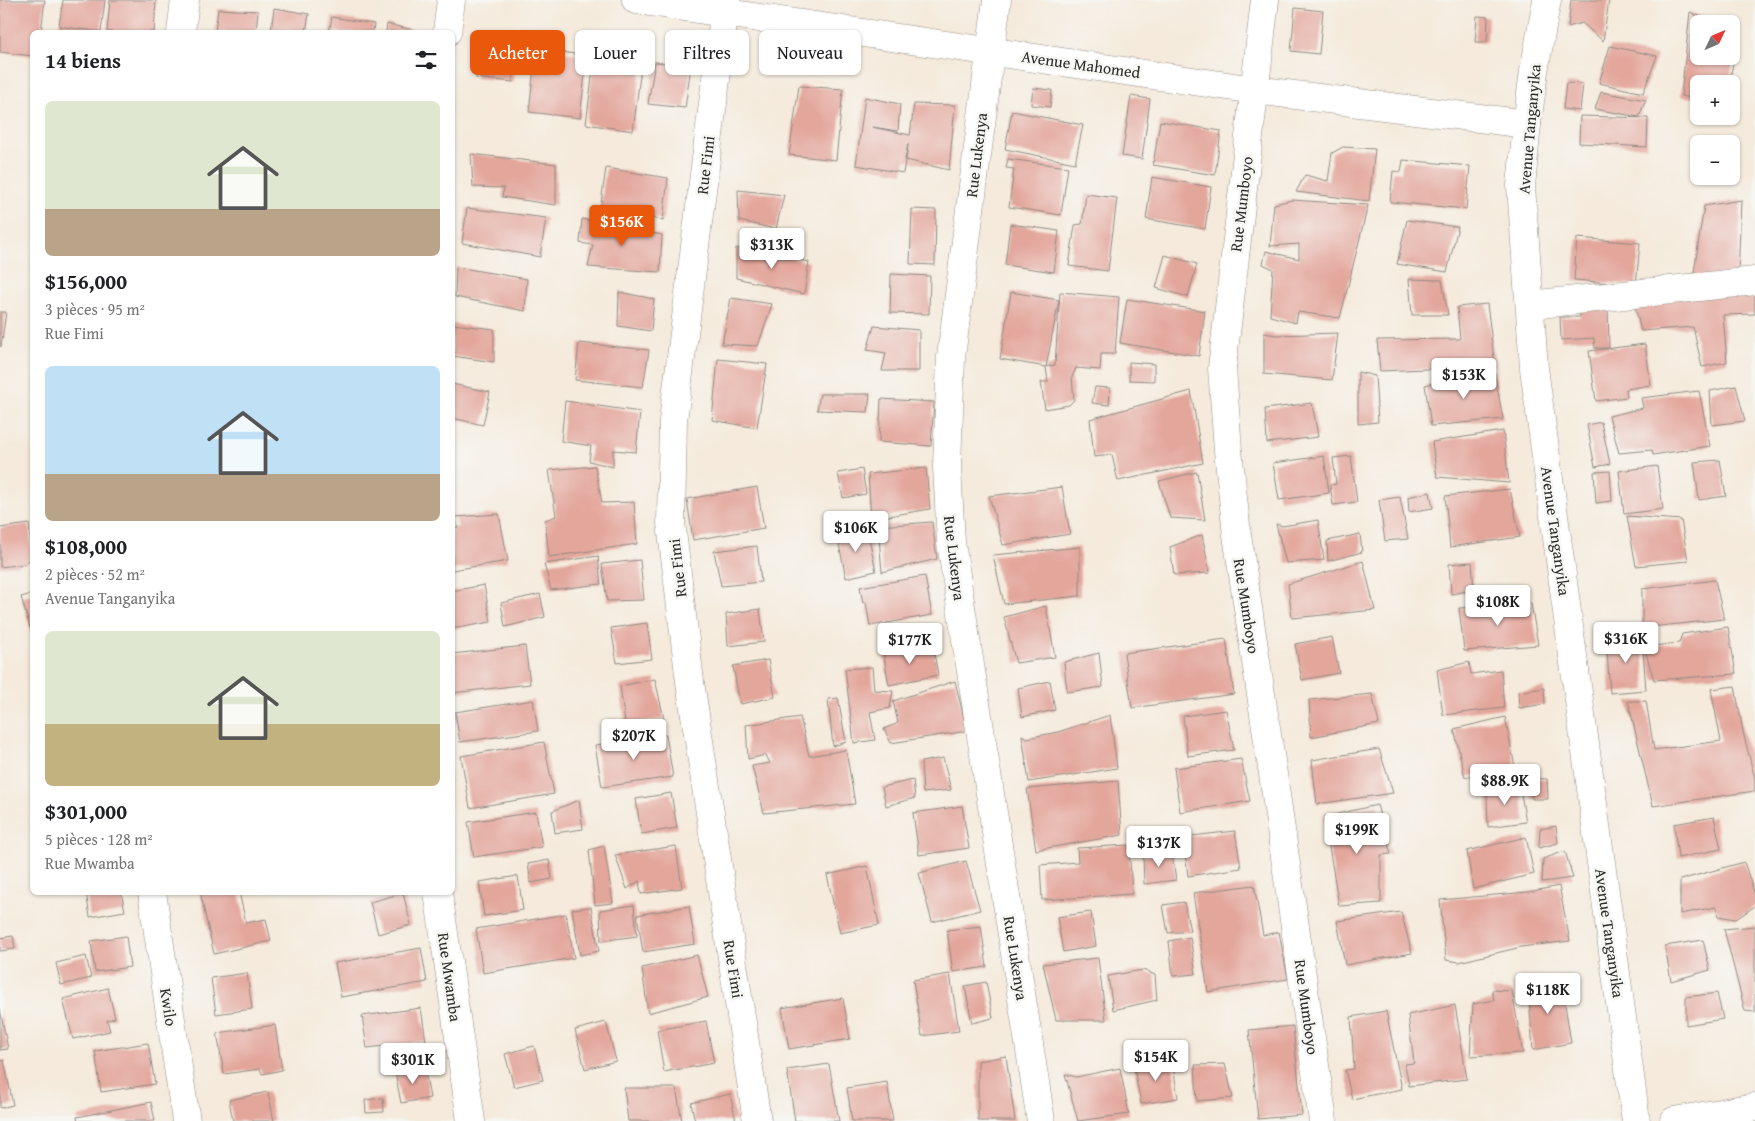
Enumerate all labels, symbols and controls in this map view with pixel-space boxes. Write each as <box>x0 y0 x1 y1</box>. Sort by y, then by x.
north arrow <box>1690 15 1740 65</box>
map controls <box>1690 15 1740 185</box>
chip: Acheter <box>470 30 565 75</box>
chip: Louer <box>575 30 655 75</box>
chip: Filtres <box>665 30 749 75</box>
chip: Nouveau <box>759 30 861 75</box>
street label: Avenue Mahomed <box>1020 44 1142 84</box>
text: 14 biens <box>45 45 121 76</box>
icon: filters <box>412 46 440 74</box>
street label: Avenue Tanganyika <box>1511 63 1547 195</box>
button: + <box>1690 75 1740 125</box>
street label: Rue Lukenya <box>959 111 993 199</box>
icon: home <box>198 133 288 223</box>
street label: Rue Fimi <box>690 134 721 196</box>
button: − <box>1690 135 1740 185</box>
street label: Rue Mumboyo <box>1223 155 1259 253</box>
pin: $156K <box>587 204 657 247</box>
text: $156K <box>600 209 644 233</box>
pin: $313K <box>737 228 807 270</box>
text: $313K <box>750 232 794 256</box>
text: $156,000 <box>45 266 127 297</box>
text: 3 pièces · 95 m² <box>45 297 145 321</box>
text: Rue Fimi <box>45 321 104 345</box>
pin: $153K <box>1429 358 1499 400</box>
text: $153K <box>1442 362 1486 386</box>
icon: home <box>198 398 288 488</box>
street label: Avenue Tanganyika <box>1535 465 1577 598</box>
pin: $106K <box>821 510 891 553</box>
street label: Rue Lukenya <box>938 514 972 602</box>
text: $106K <box>834 515 878 539</box>
text: $108,000 <box>45 531 127 562</box>
street label: Rue Fimi <box>661 537 692 599</box>
street label: Rue Mumboyo <box>1228 557 1266 655</box>
text: 2 pièces · 52 m² <box>45 562 145 586</box>
pin: $108K <box>1463 584 1533 627</box>
text: Avenue Tanganyika <box>45 586 175 610</box>
text: $108K <box>1476 589 1520 613</box>
pin: $177K <box>875 622 945 665</box>
pin: $316K <box>1591 622 1661 664</box>
text: $316K <box>1604 626 1648 650</box>
text: $177K <box>888 627 932 651</box>
icon: home <box>198 663 288 753</box>
pin: $207K <box>599 718 669 761</box>
text: $207K <box>612 723 656 747</box>
pin: $88.9K <box>1464 764 1546 806</box>
text: $88.9K <box>1481 768 1529 792</box>
text: $301,000 <box>45 796 127 827</box>
pin: $199K <box>1322 812 1392 855</box>
text: $199K <box>1335 817 1379 841</box>
pin: $137K <box>1124 826 1194 868</box>
text: 5 pièces · 128 m² <box>45 827 153 851</box>
text: $137K <box>1137 830 1181 854</box>
text: Rue Mwamba <box>45 851 135 875</box>
street label: Avenue Tanganyika <box>1589 867 1631 1000</box>
street label: Rue Lukenya <box>998 914 1035 1002</box>
street label: Rue Mwamba <box>432 931 468 1023</box>
street label: Rue Fimi <box>718 938 751 1000</box>
street label: Rue Mumboyo <box>1288 958 1326 1056</box>
pin: $118K <box>1513 972 1583 1015</box>
text: $118K <box>1526 977 1570 1001</box>
street label: Kwilo <box>154 986 184 1028</box>
pin: $154K <box>1121 1040 1191 1082</box>
pin: $301K <box>378 1042 448 1085</box>
text: $154K <box>1134 1044 1178 1068</box>
text: $301K <box>391 1047 435 1071</box>

